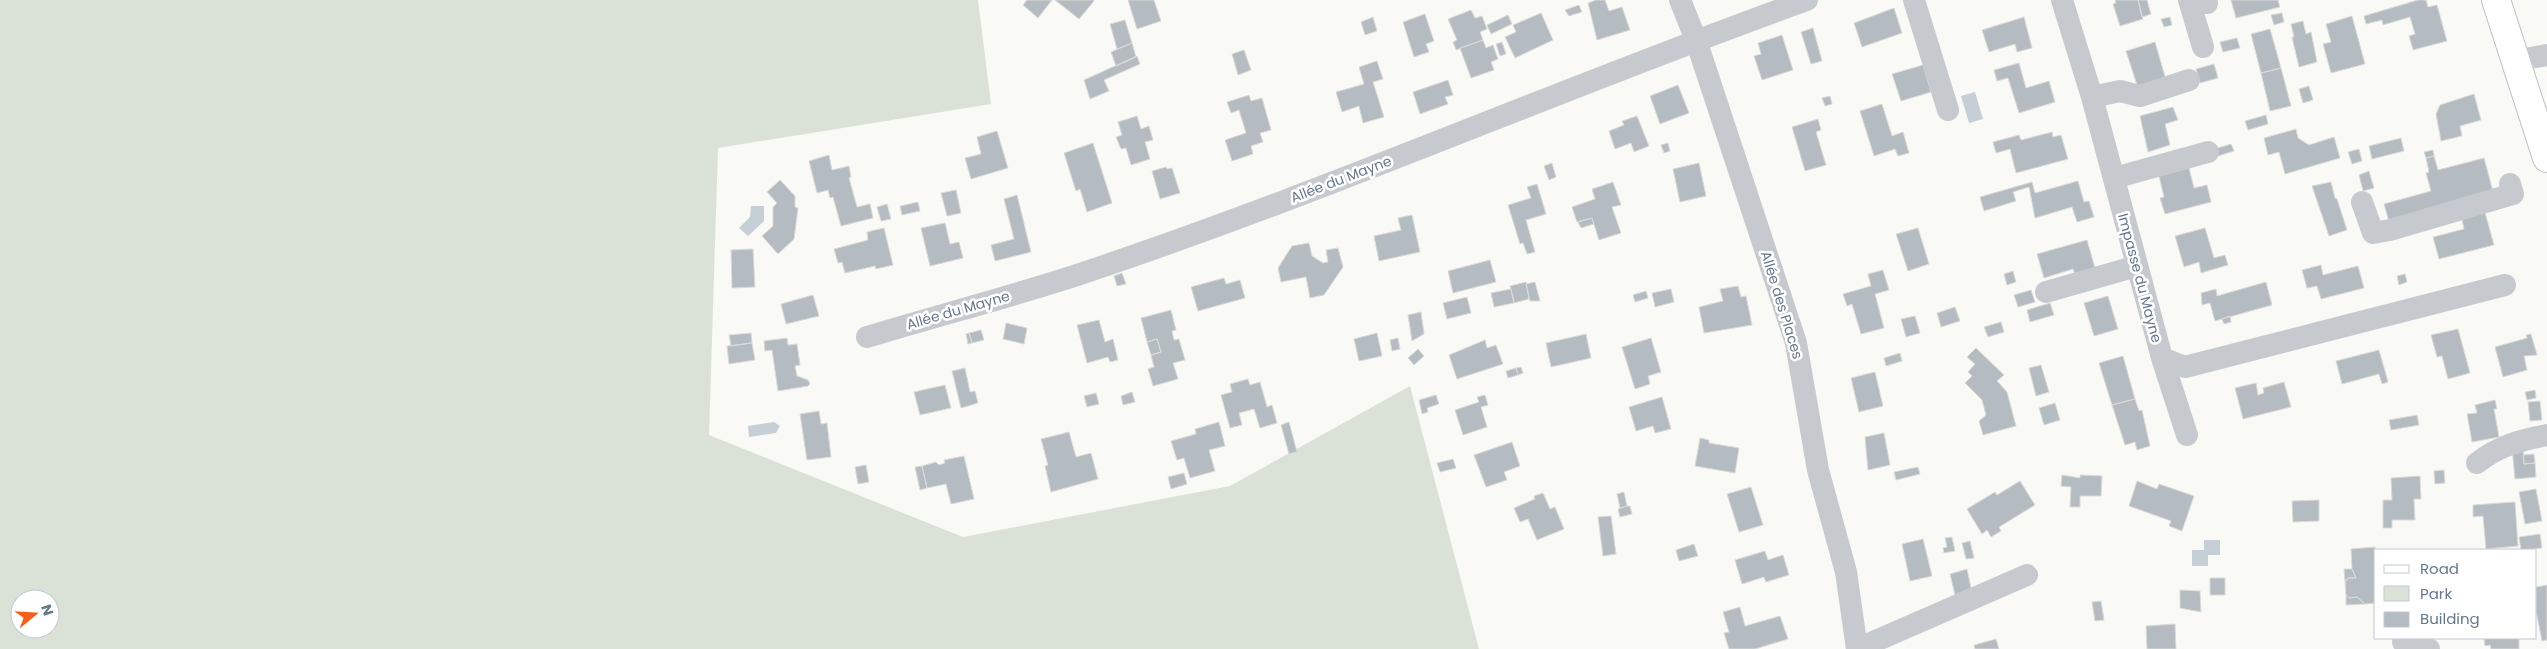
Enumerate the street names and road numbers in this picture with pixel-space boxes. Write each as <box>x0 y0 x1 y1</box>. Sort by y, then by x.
street label: Allée du Mayne <box>1288 150 1395 207</box>
street label: Impasse du Mayne <box>2113 211 2167 345</box>
street label: Allée des Places <box>1756 248 1808 362</box>
street label: Allée du Mayne <box>904 286 1012 334</box>

